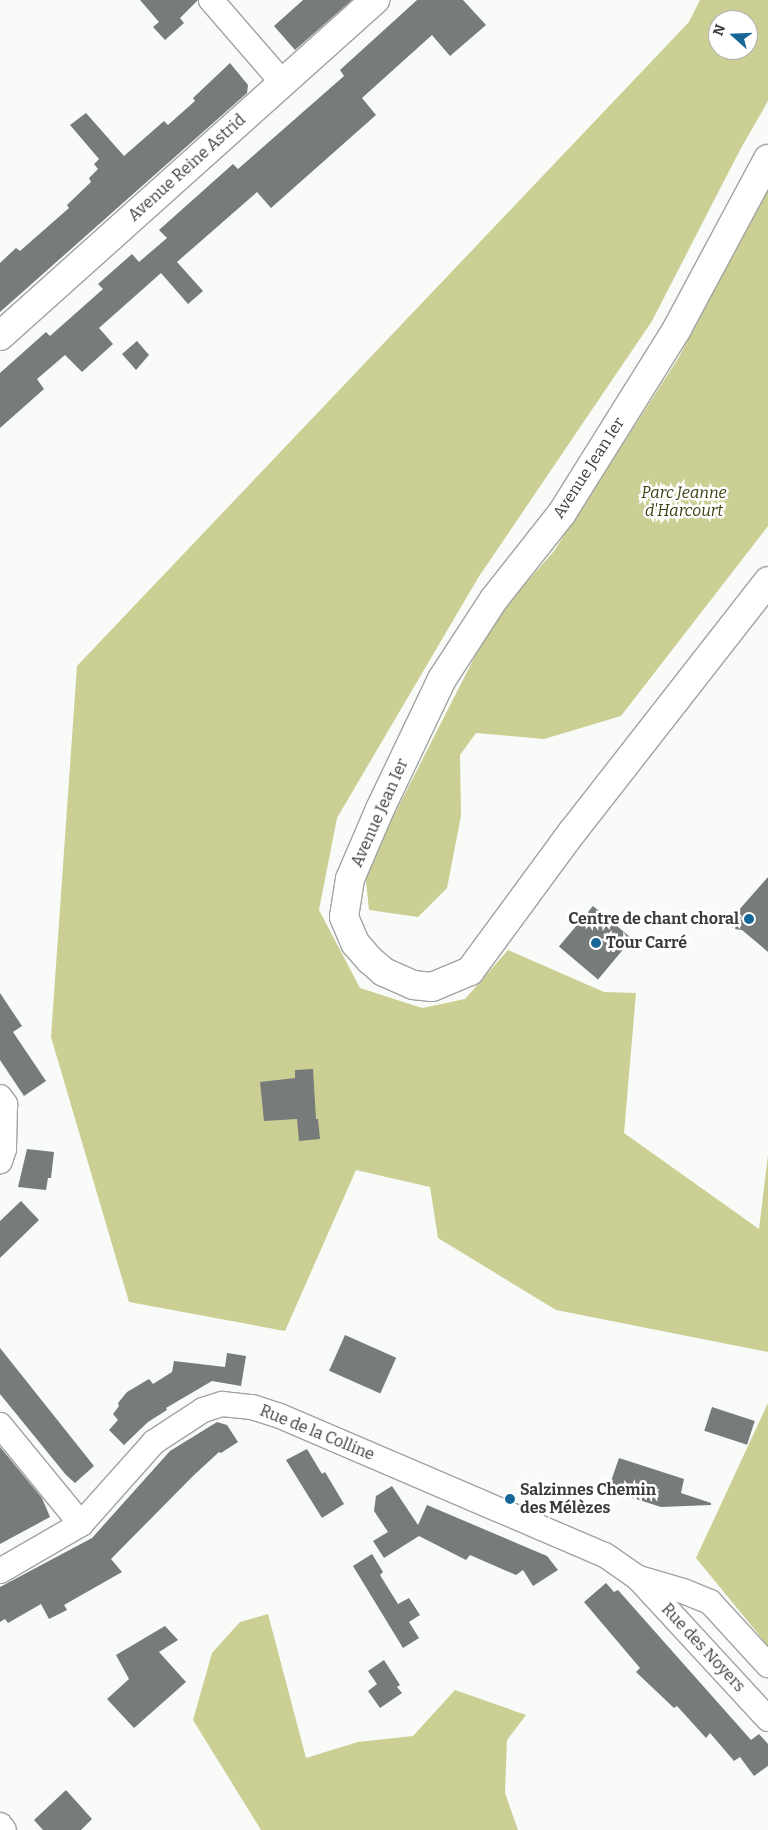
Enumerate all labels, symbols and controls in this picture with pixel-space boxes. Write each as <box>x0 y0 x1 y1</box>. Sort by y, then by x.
north arrow <box>708 10 758 60</box>
text: N <box>710 22 729 38</box>
street label: Avenue Reine Astrid <box>125 110 249 226</box>
street label: Avenue Jean Ier <box>549 414 629 522</box>
park label: Parc Jeanne d'Harcourt <box>641 483 727 521</box>
street label: Avenue Jean Ier <box>348 756 412 870</box>
place label: Centre de chant choral <box>568 909 739 929</box>
marker: Centre de chant choral <box>743 913 755 925</box>
place label: Tour Carré <box>606 933 687 953</box>
marker: Tour Carré <box>590 937 602 949</box>
street label: Rue de la Colline <box>257 1401 377 1465</box>
place label: Salzinnes Chemin des Mélèzes <box>520 1480 656 1518</box>
marker: Salzinnes Chemin des Mélèzes <box>504 1493 516 1505</box>
street label: Rue des Noyers <box>657 1600 749 1696</box>

